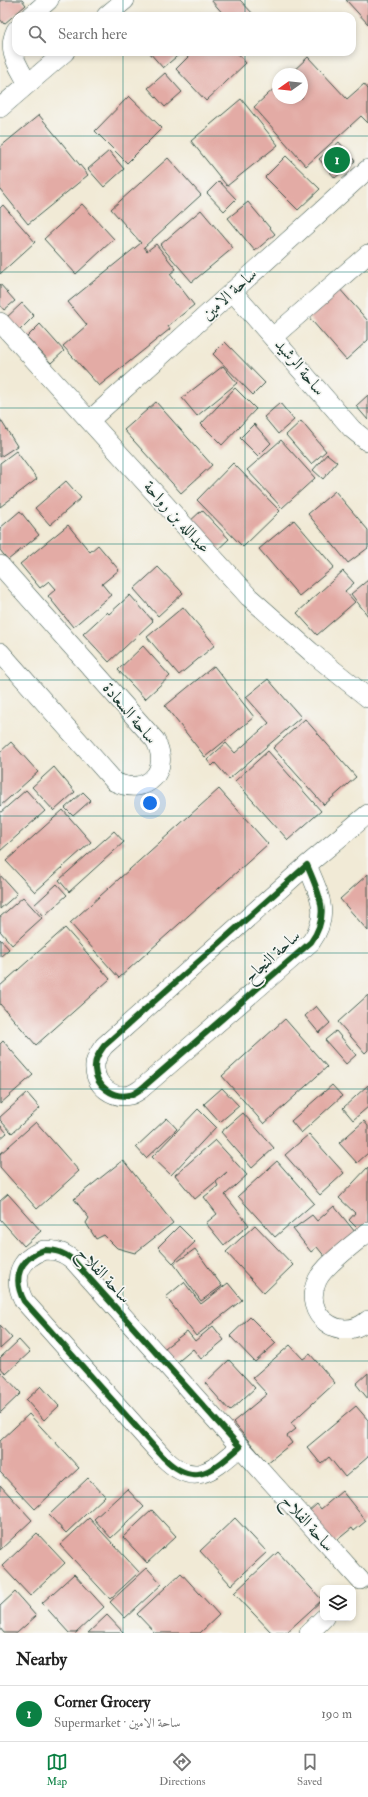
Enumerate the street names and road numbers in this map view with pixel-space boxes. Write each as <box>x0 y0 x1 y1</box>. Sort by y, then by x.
street label: ساحة الامين <box>197 263 261 325</box>
street label: ساحة الرشيد <box>270 334 330 400</box>
street label: عبدالله بن رواحة <box>139 476 215 558</box>
street label: ساحة السعادة <box>98 678 162 748</box>
street label: ساحة النجاح <box>239 925 307 990</box>
street label: ساحة الفلاح <box>70 1242 136 1310</box>
street label: ساحة الفلاح <box>274 1490 339 1559</box>

